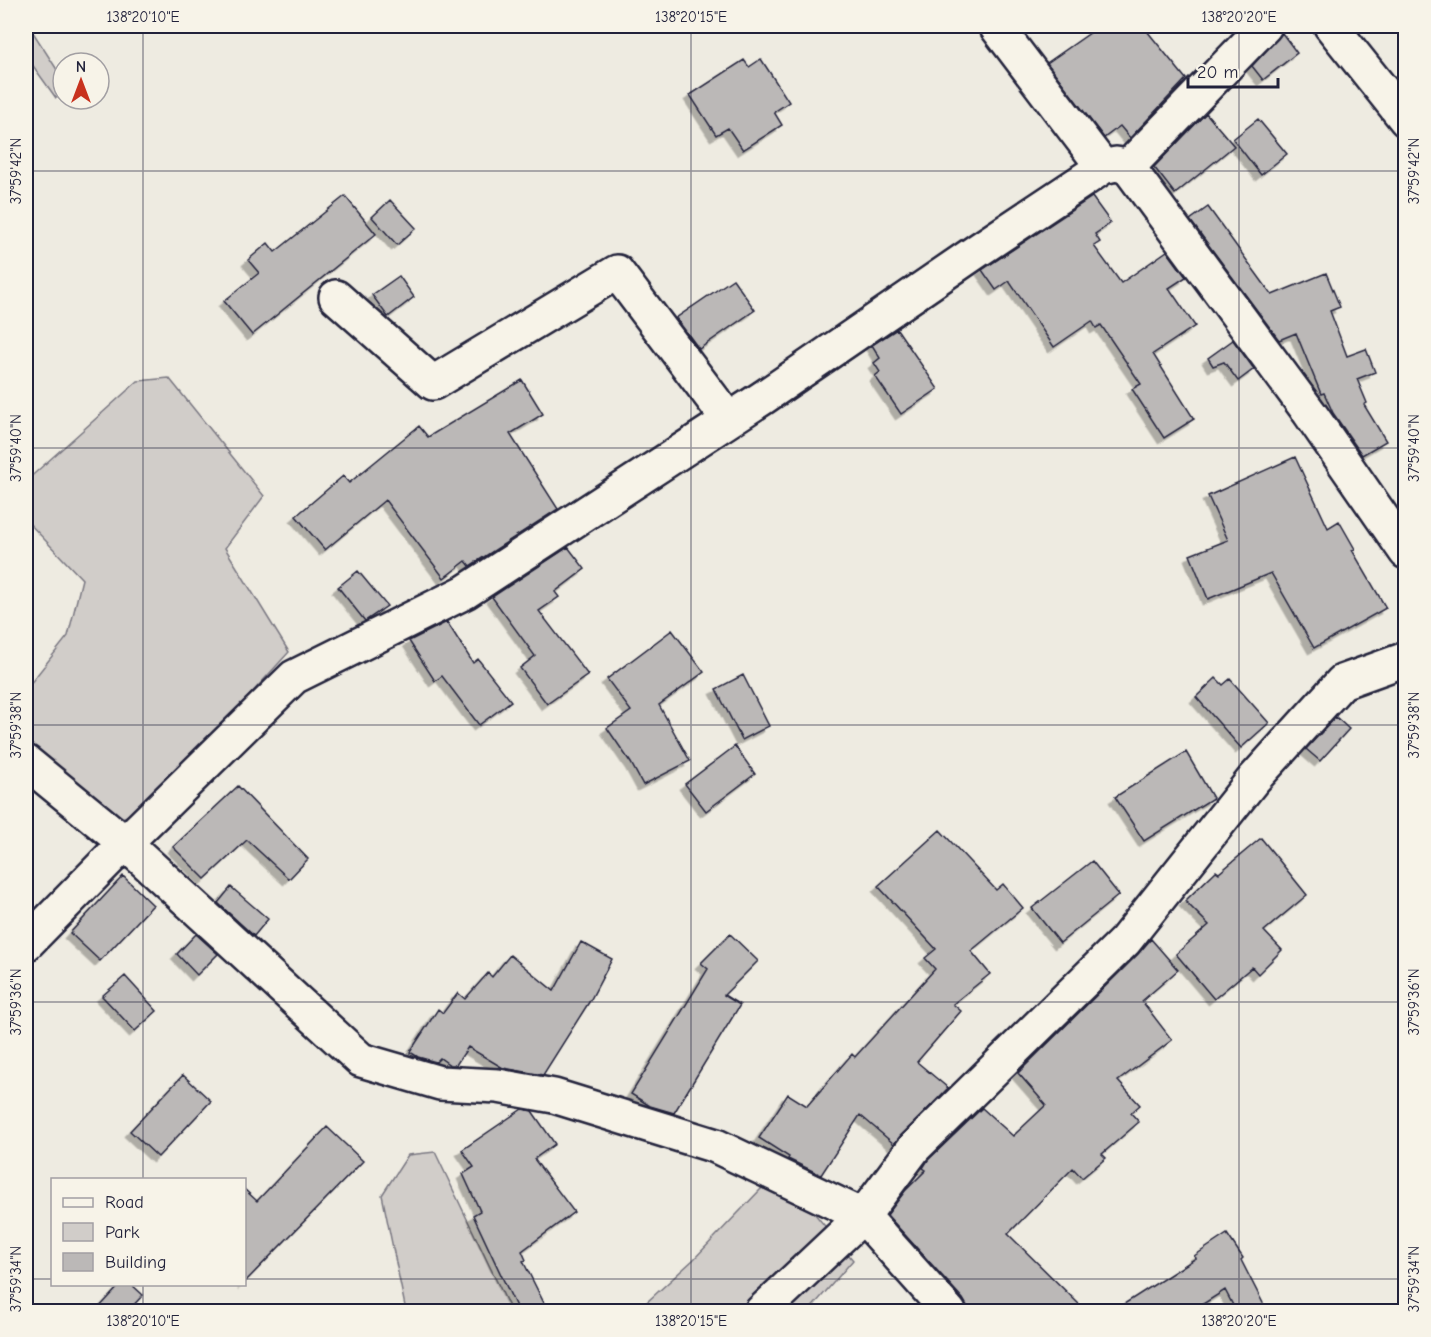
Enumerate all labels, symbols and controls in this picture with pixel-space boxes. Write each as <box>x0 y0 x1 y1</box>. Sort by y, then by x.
text: 138°20'10"E <box>106 8 180 26</box>
text: 138°20'15"E <box>655 8 727 26</box>
text: 138°20'20"E <box>1201 8 1277 26</box>
north arrow <box>51 51 111 111</box>
scale bar <box>1188 51 1278 89</box>
text: N <box>76 58 86 76</box>
text: 20 m <box>1197 62 1238 83</box>
text: 37°59'42"N <box>7 138 25 204</box>
text: 37°59'42"N <box>1405 138 1423 204</box>
text: 37°59'40"N <box>7 414 25 482</box>
text: 37°59'40"N <box>1405 414 1423 482</box>
text: 37°59'38"N <box>7 692 25 758</box>
text: 37°59'38"N <box>1405 692 1423 758</box>
text: 37°59'36"N <box>7 968 25 1036</box>
text: 37°59'36"N <box>1405 968 1423 1036</box>
legend <box>51 1178 246 1286</box>
text: Road <box>105 1192 144 1213</box>
text: Park <box>105 1222 140 1243</box>
text: 37°59'34"N <box>7 1246 25 1312</box>
text: 37°59'34"N <box>1405 1246 1423 1312</box>
text: Building <box>105 1252 167 1273</box>
text: 138°20'10"E <box>106 1312 180 1330</box>
text: 138°20'15"E <box>655 1312 727 1330</box>
text: 138°20'20"E <box>1201 1312 1277 1330</box>

